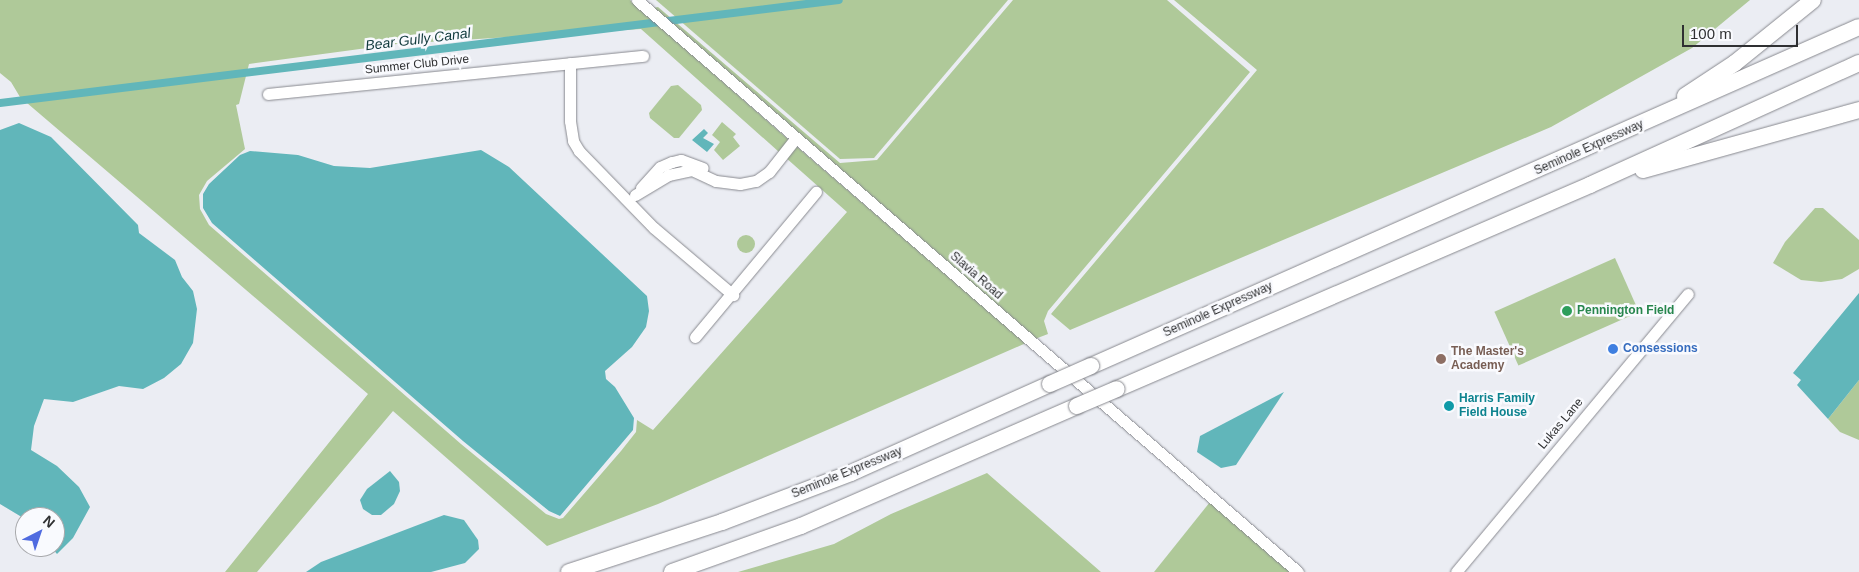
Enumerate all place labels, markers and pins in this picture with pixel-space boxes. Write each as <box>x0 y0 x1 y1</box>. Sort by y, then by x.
place label: Pennington Field <box>1577 304 1674 318</box>
marker: Pennington Field <box>1561 305 1573 317</box>
place label: Consessions <box>1623 342 1698 356</box>
marker: Consessions <box>1607 343 1619 355</box>
place label: The Master's Academy <box>1451 345 1524 373</box>
marker: The Master's Academy <box>1435 353 1447 365</box>
place label: Harris Family Field House <box>1459 392 1535 420</box>
marker: Harris Family Field House <box>1443 400 1455 412</box>

